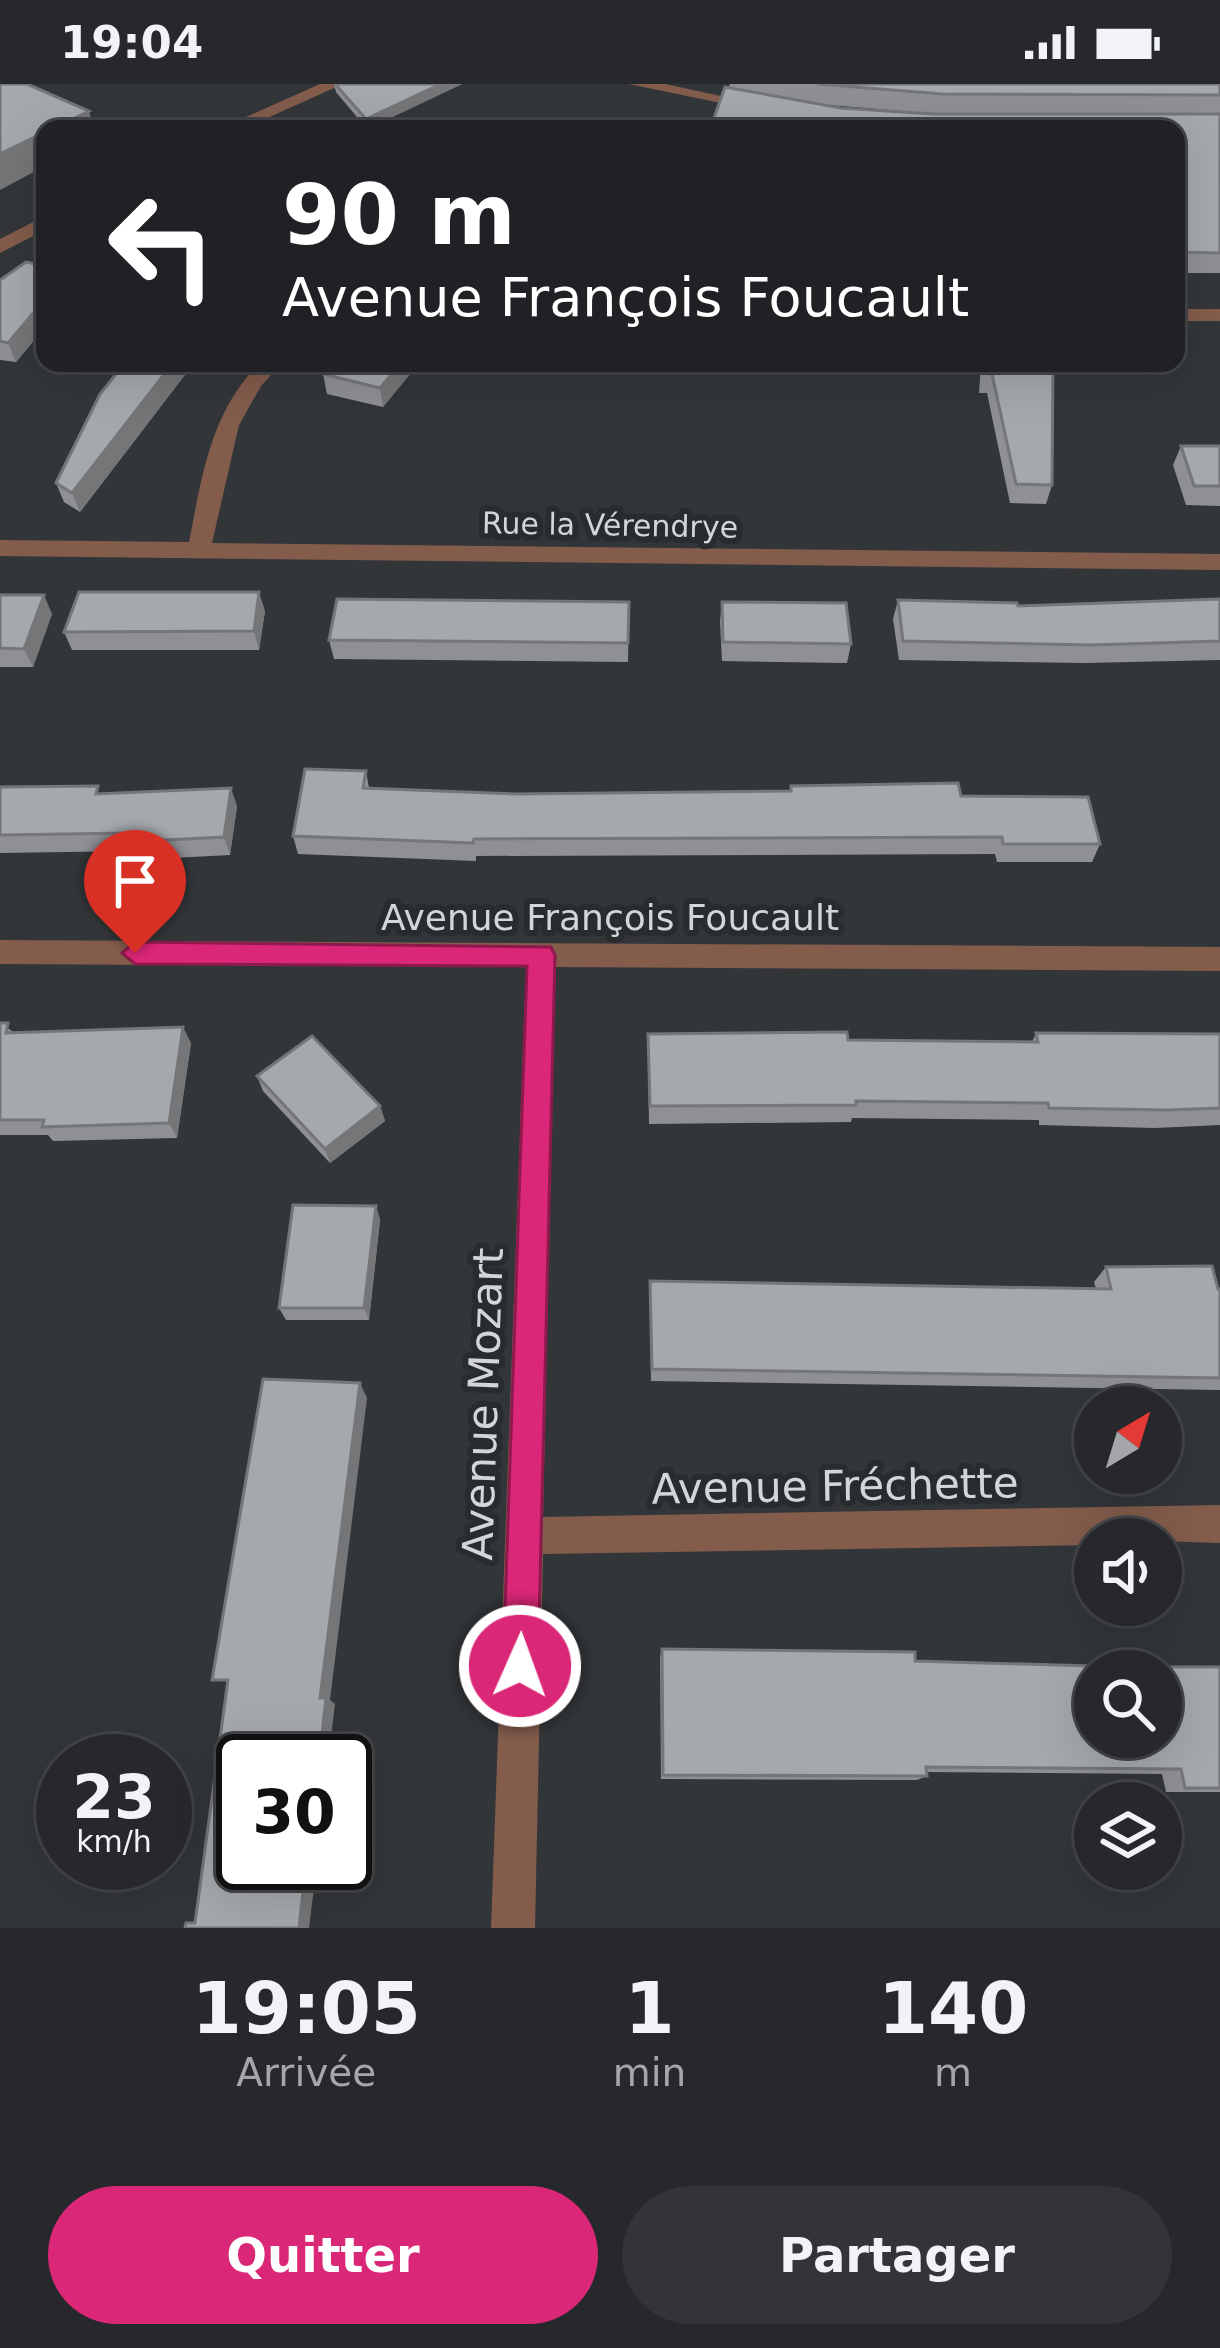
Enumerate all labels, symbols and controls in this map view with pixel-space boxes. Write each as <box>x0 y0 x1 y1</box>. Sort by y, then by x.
text: 19:04 <box>60 16 203 69</box>
text: 90 m <box>282 166 516 264</box>
icon: left <box>84 168 240 324</box>
text: Avenue François Foucault <box>282 266 969 329</box>
street label: Rue la Vérendrye <box>482 505 738 545</box>
pin <box>84 830 186 953</box>
icon: arrive <box>102 848 168 914</box>
street label: Avenue François Foucault <box>381 897 839 938</box>
street label: Avenue Mozart <box>453 1247 513 1561</box>
north arrow <box>1074 1386 1182 1494</box>
map controls <box>1074 1386 1182 1890</box>
street label: Avenue Fréchette <box>651 1458 1019 1514</box>
button: sound <box>1074 1518 1182 1626</box>
position arrow <box>457 1603 583 1729</box>
button: search <box>1074 1650 1182 1758</box>
speed limit sign: 30 <box>216 1734 372 1890</box>
text: 23 <box>72 1762 156 1832</box>
button: layers <box>1074 1782 1182 1890</box>
text: km/h <box>76 1824 152 1859</box>
text: 19:05 <box>192 1966 421 2050</box>
text: 1 <box>624 1966 674 2050</box>
text: 140 <box>878 1966 1028 2050</box>
text: Arrivée <box>236 2050 376 2095</box>
text: min <box>613 2050 686 2095</box>
text: m <box>934 2050 972 2095</box>
button: Quitter <box>48 2186 598 2324</box>
button: Partager <box>622 2186 1172 2324</box>

